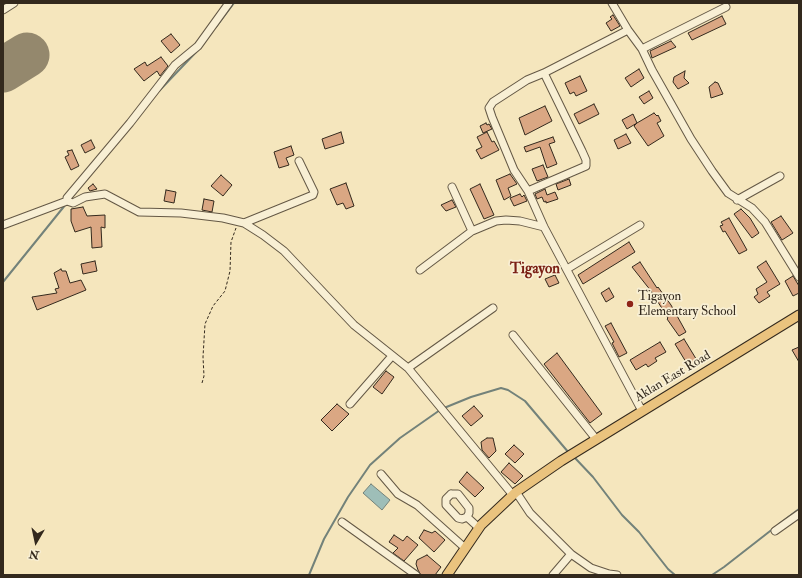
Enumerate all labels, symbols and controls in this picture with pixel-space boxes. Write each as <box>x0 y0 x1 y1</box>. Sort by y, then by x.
district label: Tigayon <box>510 261 560 279</box>
place label: Tigayon Elementary School <box>638 289 736 320</box>
marker: Tigayon Elementary School <box>625 299 635 309</box>
street label: Aklan East Road <box>632 348 714 406</box>
north arrow <box>16 522 56 562</box>
text: N <box>28 547 40 562</box>

